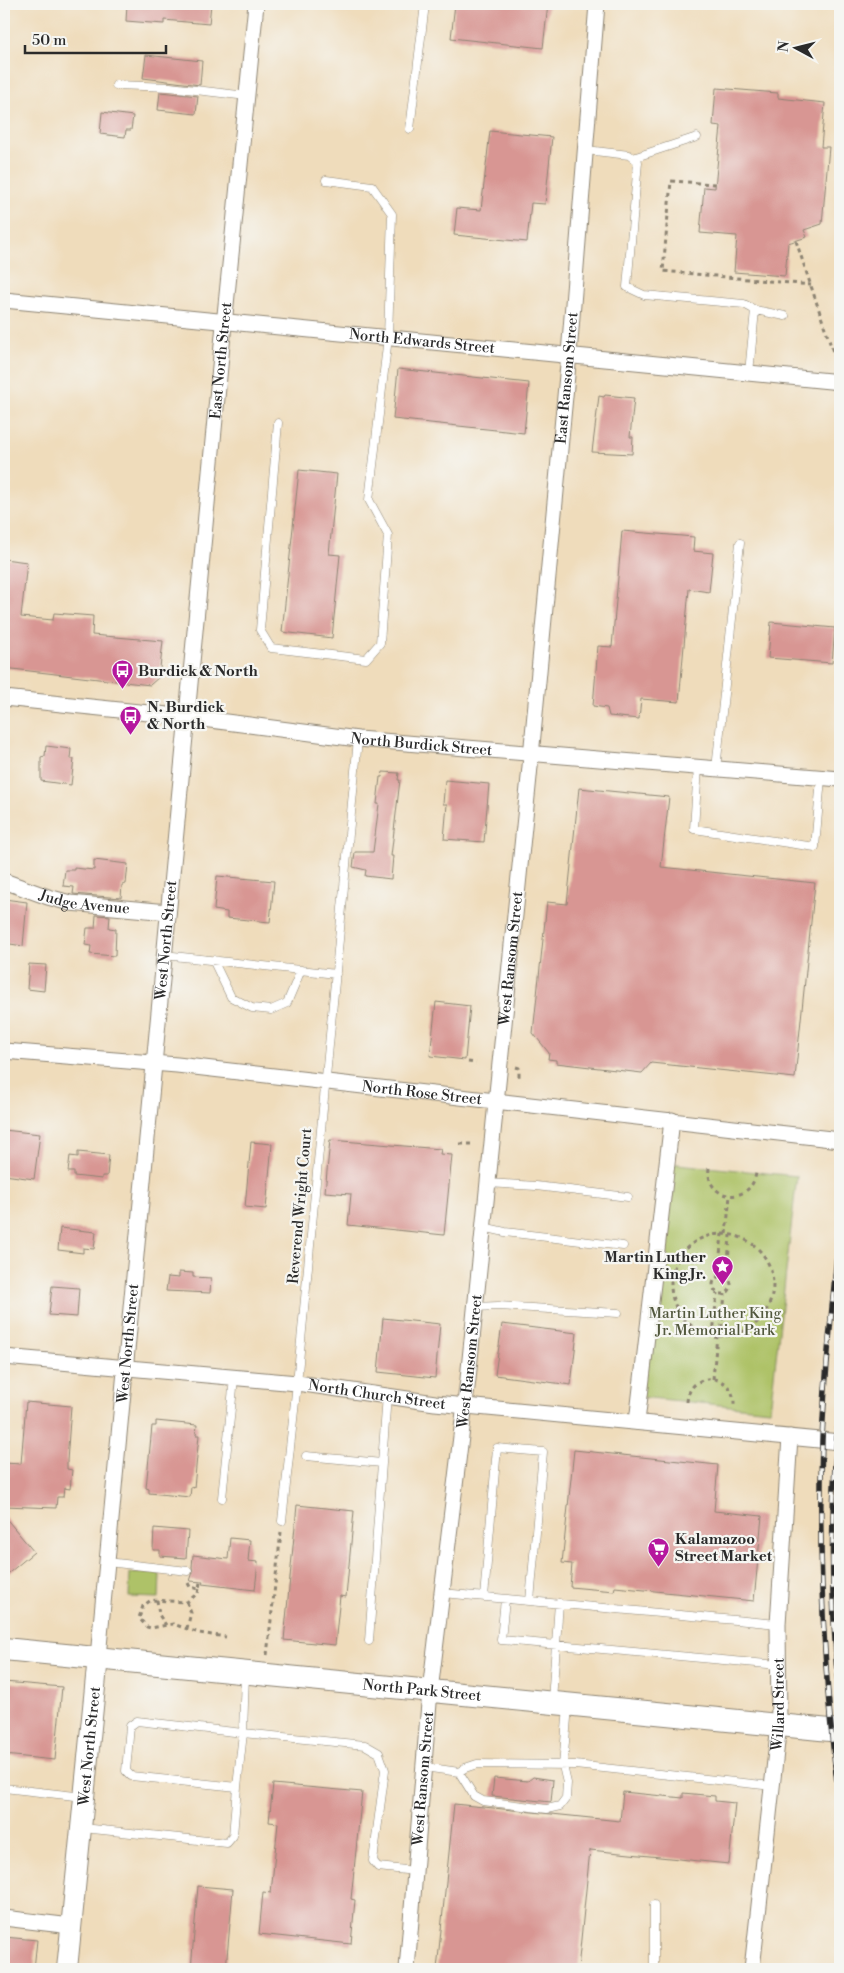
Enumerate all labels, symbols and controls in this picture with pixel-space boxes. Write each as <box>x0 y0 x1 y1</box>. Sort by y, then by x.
scale bar <box>25 22 166 54</box>
north arrow <box>772 22 822 72</box>
text: 50 m <box>32 31 66 50</box>
text: N <box>774 40 794 53</box>
street label: East North Street <box>206 301 236 420</box>
street label: East Ransom Street <box>551 311 582 445</box>
street label: North Edwards Street <box>348 324 496 358</box>
bus stop icon: Burdick & North <box>110 659 134 690</box>
place label: Burdick & North <box>138 662 259 681</box>
place label: N. Burdick & North <box>147 698 225 734</box>
bus stop icon: N. Burdick & North <box>119 704 143 735</box>
street label: North Burdick Street <box>349 729 494 760</box>
street label: West North Street <box>151 879 181 1002</box>
street label: Judge Avenue <box>36 885 131 918</box>
street label: West Ransom Street <box>494 890 527 1027</box>
street label: North Rose Street <box>361 1076 484 1109</box>
street label: Reverend Wright Court <box>284 1127 316 1285</box>
place label: Martin Luther King Jr. <box>604 1248 706 1284</box>
place icon: Martin Luther King Jr. <box>710 1254 734 1285</box>
street label: West North Street <box>112 1282 143 1405</box>
street label: West Ransom Street <box>452 1293 486 1430</box>
park label: Martin Luther King Jr. Memorial Park <box>649 1304 782 1340</box>
street label: North Church Street <box>307 1375 447 1414</box>
place label: Kalamazoo Street Market <box>675 1530 773 1566</box>
supermarket icon: Kalamazoo Street Market <box>647 1536 671 1567</box>
street label: Willard Street <box>766 1657 789 1753</box>
street label: North Park Street <box>362 1675 483 1705</box>
street label: West North Street <box>74 1685 105 1808</box>
street label: West Ransom Street <box>408 1710 438 1848</box>

